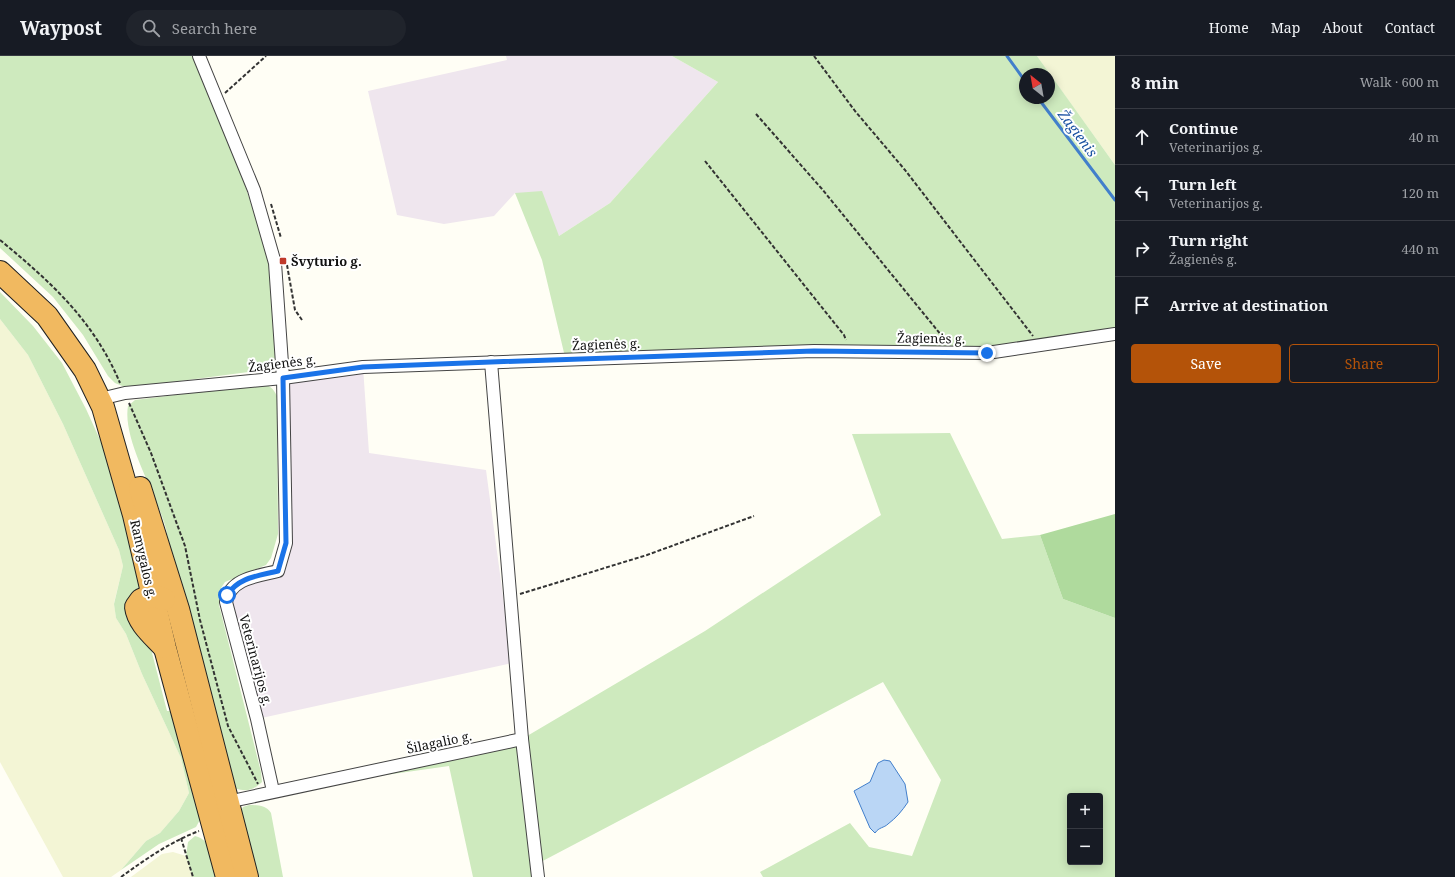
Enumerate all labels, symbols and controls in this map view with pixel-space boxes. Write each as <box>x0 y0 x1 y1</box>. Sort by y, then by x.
search box <box>126 10 406 46</box>
text: Waypost <box>20 15 102 41</box>
icon: search <box>140 17 162 39</box>
text: Search here <box>172 18 257 38</box>
text: Home <box>1209 18 1249 37</box>
text: Map <box>1271 18 1300 37</box>
text: About <box>1322 18 1363 37</box>
text: Contact <box>1385 18 1435 37</box>
north arrow <box>1019 68 1055 104</box>
text: 8 min <box>1131 71 1179 94</box>
text: Walk · 600 m <box>1360 73 1439 91</box>
water label: Žagienis <box>1053 105 1102 161</box>
text: Continue <box>1169 118 1238 138</box>
icon: ahead <box>1131 126 1153 148</box>
text: 40 m <box>1409 128 1439 146</box>
text: Veterinarijos g. <box>1169 138 1263 156</box>
text: Turn left <box>1169 174 1237 194</box>
icon: left <box>1131 182 1153 204</box>
text: 120 m <box>1402 184 1439 202</box>
text: Veterinarijos g. <box>1169 194 1263 212</box>
text: Turn right <box>1169 230 1248 250</box>
icon: right <box>1131 238 1153 260</box>
text: 440 m <box>1402 240 1439 258</box>
text: Žagienės g. <box>1169 250 1237 268</box>
place label: Švyturio g. <box>291 252 362 270</box>
marker: Švyturio g. <box>278 256 288 266</box>
icon: arrive <box>1131 294 1153 316</box>
text: Arrive at destination <box>1169 295 1328 315</box>
street label: Žagienės g. <box>897 328 965 348</box>
street label: Žagienės g. <box>572 334 640 354</box>
route end <box>978 344 996 362</box>
button: Save <box>1131 344 1281 383</box>
button: Share <box>1289 344 1439 383</box>
street label: Žagienės g. <box>247 350 317 376</box>
street label: Ramygalos g. <box>126 518 162 600</box>
route start <box>218 586 236 604</box>
street label: Veterinarijos g. <box>235 612 277 708</box>
street label: Šilagalio g. <box>405 726 473 758</box>
map controls <box>1067 793 1103 865</box>
button: + <box>1067 793 1103 829</box>
button: − <box>1067 829 1103 865</box>

